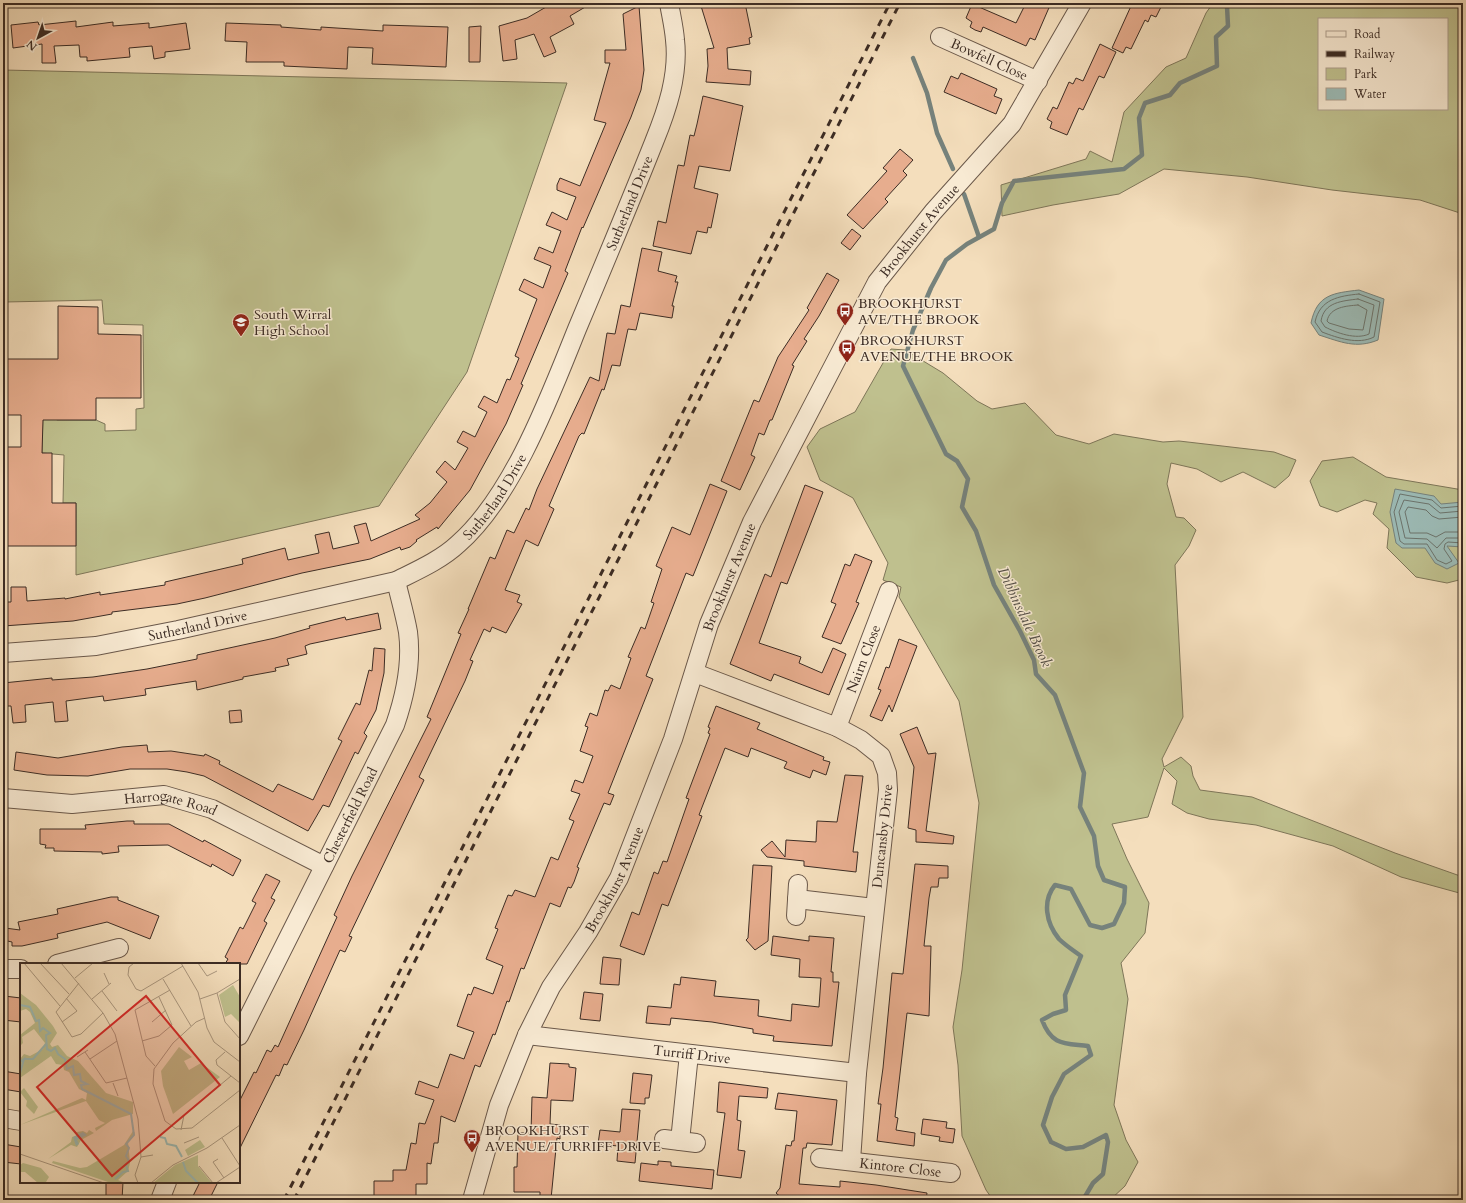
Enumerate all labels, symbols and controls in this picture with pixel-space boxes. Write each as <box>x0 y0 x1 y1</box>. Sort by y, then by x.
north arrow <box>18 18 58 58</box>
legend <box>1318 18 1448 110</box>
text: Road <box>1354 26 1381 42</box>
street label: Bowfell Close <box>947 34 1031 85</box>
text: N <box>23 36 40 54</box>
text: Railway <box>1354 46 1396 62</box>
text: Park <box>1354 66 1378 82</box>
text: Water <box>1353 86 1387 102</box>
street label: Sutherland Drive <box>602 153 658 253</box>
street label: Brookhurst Avenue <box>875 180 964 281</box>
place label: BROOKHURST AVE/THE BROOK <box>858 294 980 329</box>
bus stop icon: BROOKHURST AVE/THE BROOK <box>835 301 855 326</box>
place label: South Wirral High School <box>254 305 332 340</box>
school or university icon: South Wirral High School <box>231 312 251 337</box>
place label: BROOKHURST AVENUE/THE BROOK <box>860 331 1014 366</box>
bus stop icon: BROOKHURST AVENUE/THE BROOK <box>837 338 857 363</box>
street label: Sutherland Drive <box>459 450 531 544</box>
street label: Brookhurst Avenue <box>698 520 761 634</box>
water label: Dibbinsdale Brook <box>993 564 1057 671</box>
street label: Sutherland Drive <box>147 606 249 646</box>
street label: Nairn Close <box>842 622 885 696</box>
street label: Chesterfield Road <box>318 764 383 867</box>
street label: Duncansby Drive <box>868 783 897 889</box>
street label: Harrogate Road <box>123 786 221 820</box>
street label: Brookhurst Avenue <box>581 824 648 936</box>
inset map <box>20 963 240 1183</box>
street label: Turriff Drive <box>652 1041 732 1068</box>
place label: BROOKHURST AVENUE/TURRIFF DRIVE <box>485 1121 661 1156</box>
bus stop icon: BROOKHURST AVENUE/TURRIFF DRIVE <box>462 1128 482 1153</box>
street label: Kintore Close <box>858 1154 942 1182</box>

